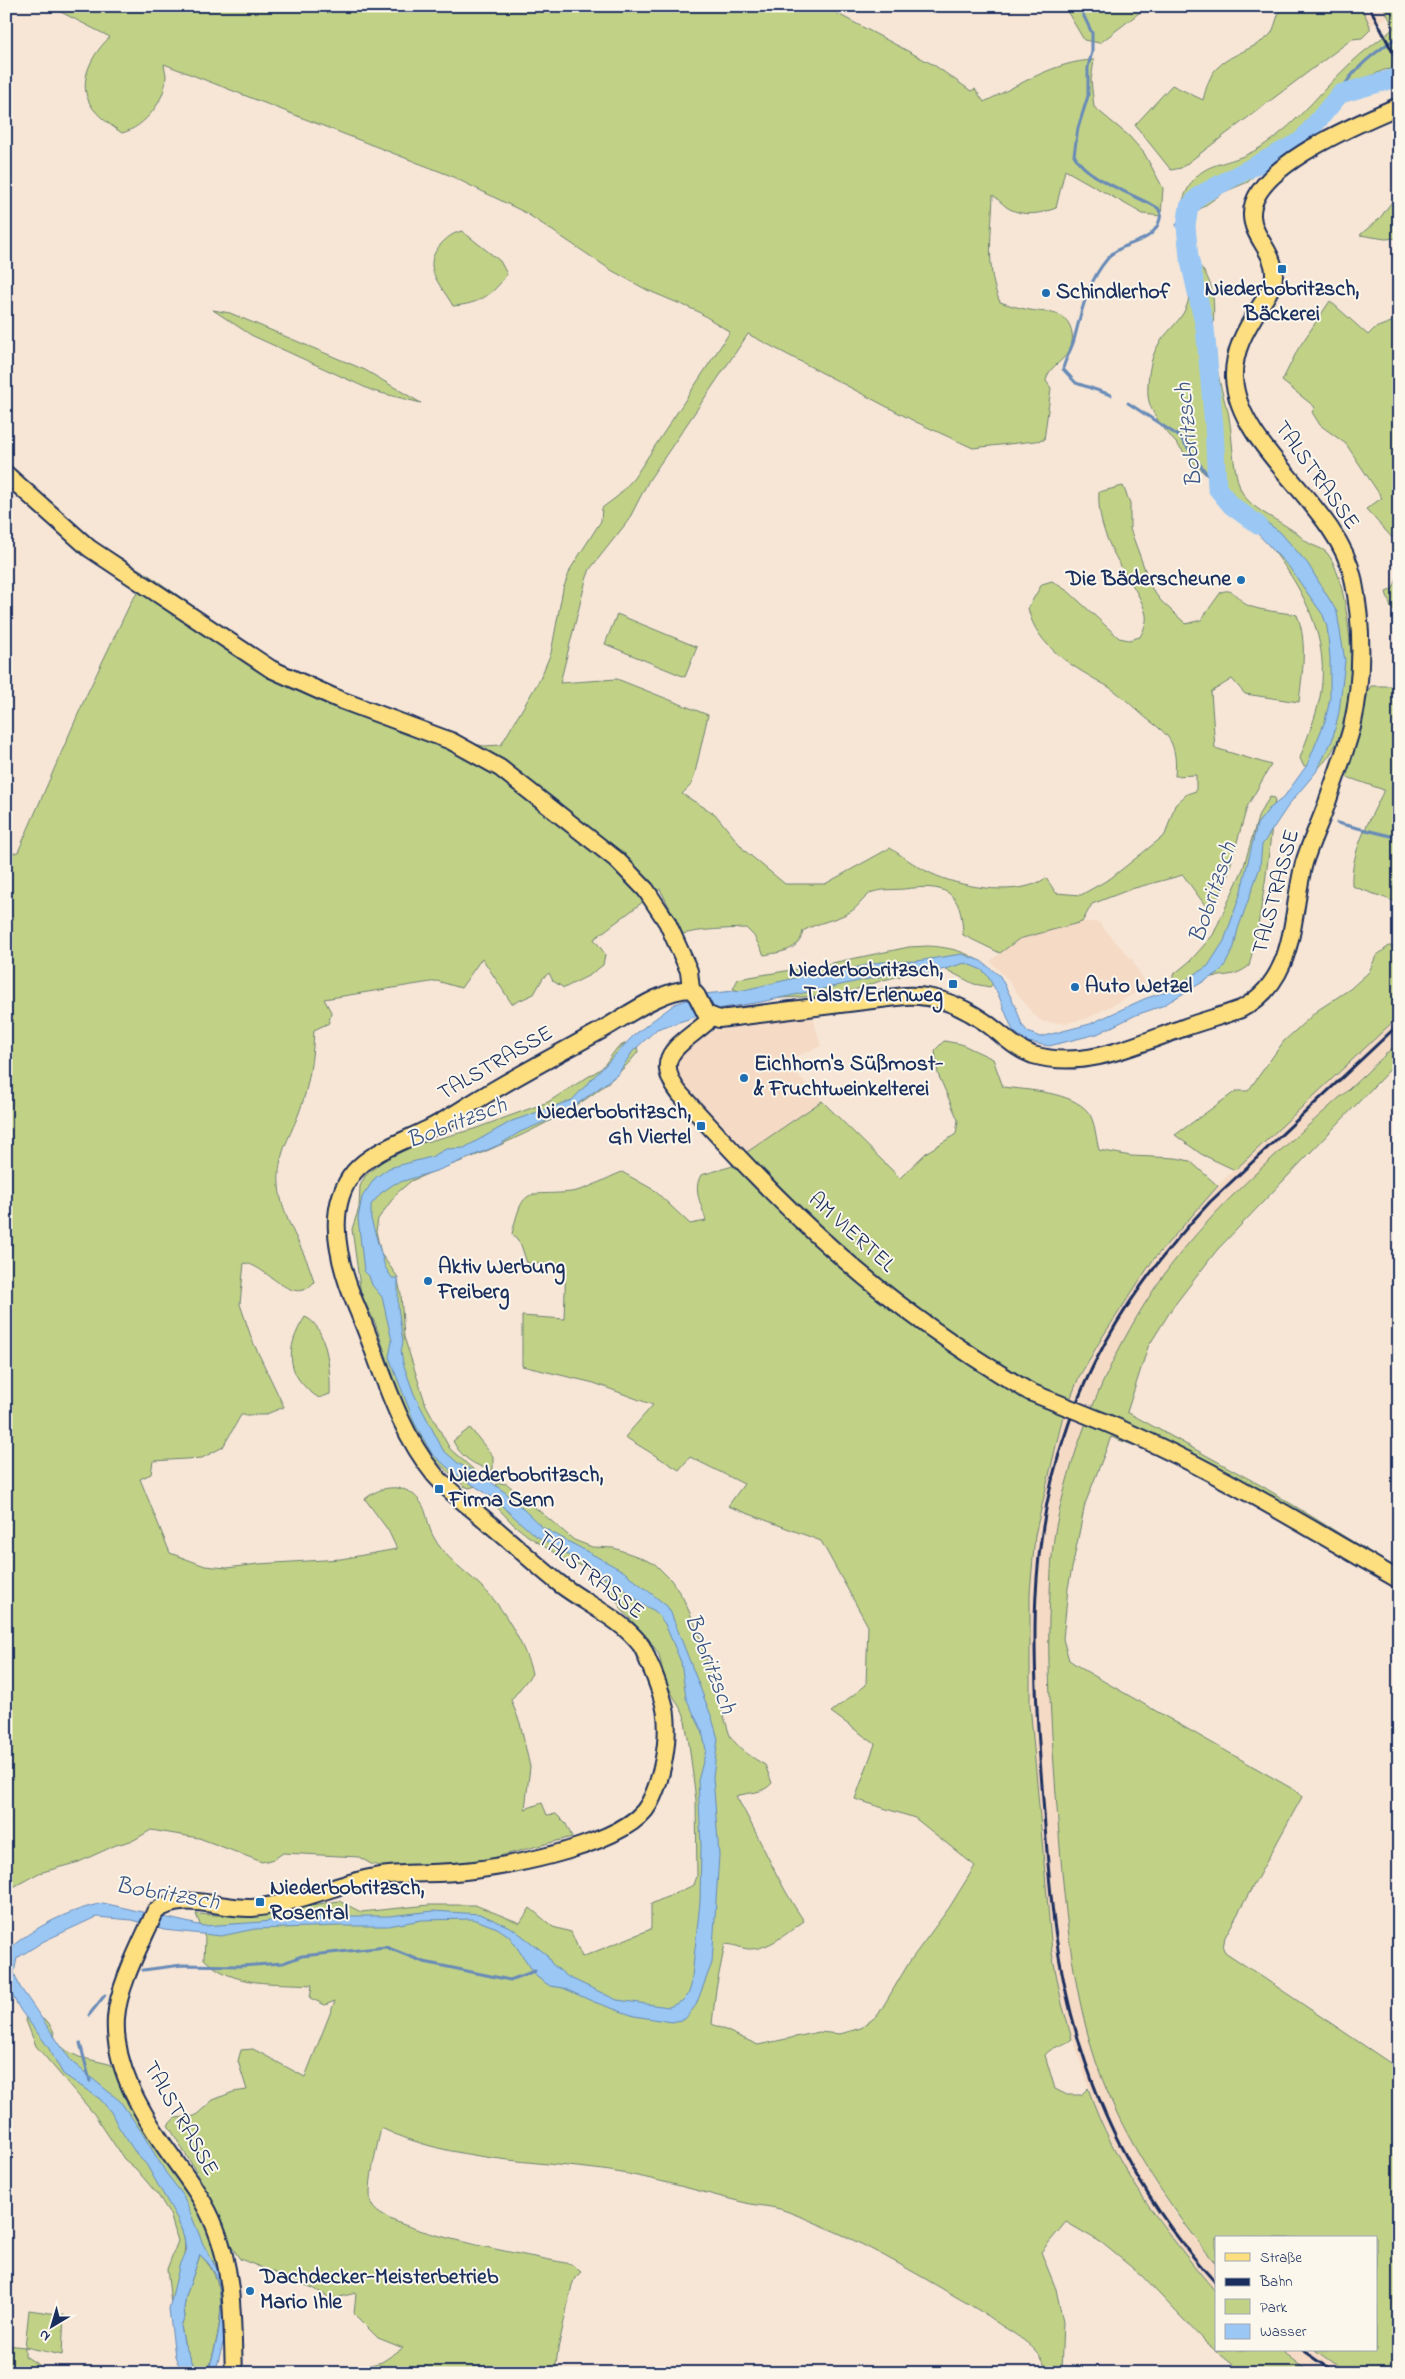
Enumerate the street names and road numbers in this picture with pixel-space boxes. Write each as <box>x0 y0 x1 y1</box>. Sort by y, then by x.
street label: TALSTRASSE <box>1265 415 1367 537</box>
street label: TALSTRASSE <box>1245 826 1309 958</box>
street label: TALSTRASSE <box>432 1018 560 1110</box>
street label: AM VIERTEL <box>800 1185 902 1281</box>
street label: TALSTRASSE <box>530 1524 650 1628</box>
street label: TALSTRASSE <box>134 2055 226 2183</box>

